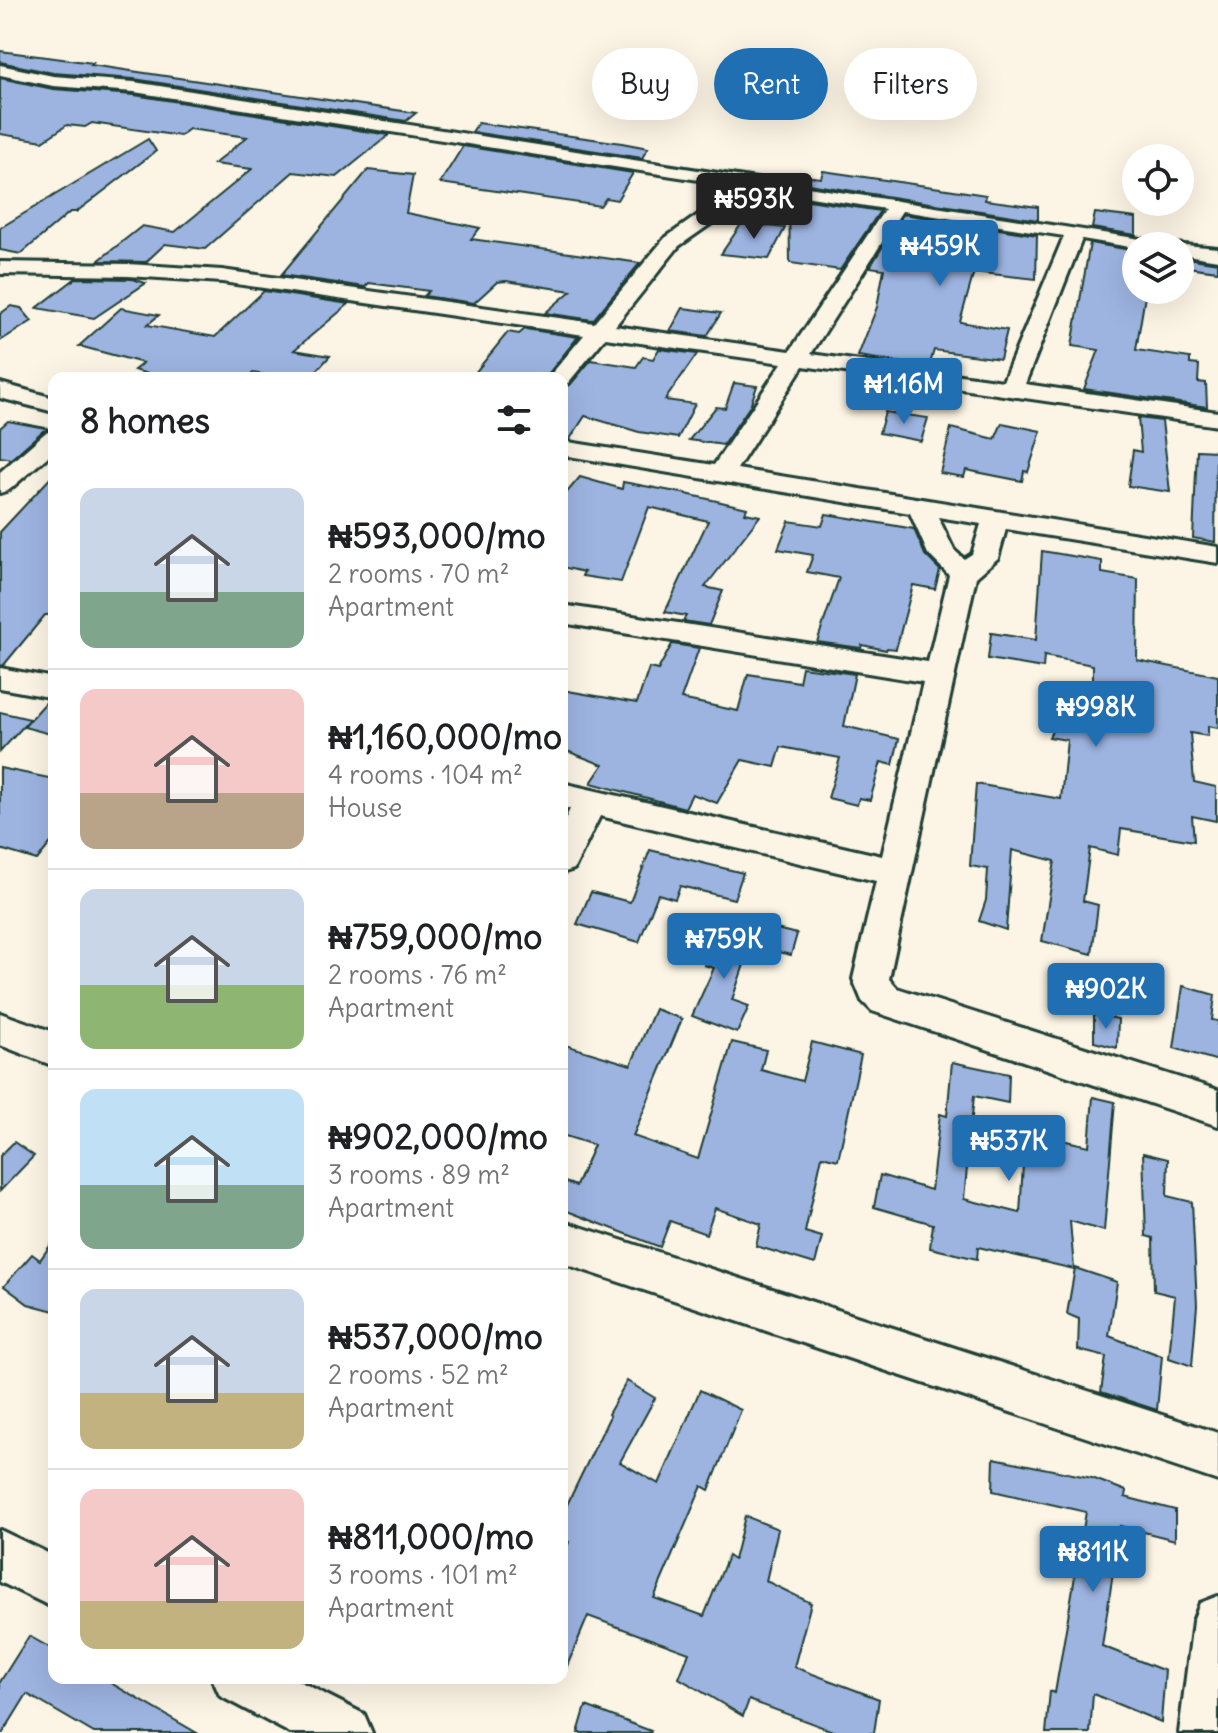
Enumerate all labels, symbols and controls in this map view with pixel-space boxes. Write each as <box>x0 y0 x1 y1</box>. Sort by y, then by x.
chip: Buy <box>592 48 698 120</box>
chip: Rent <box>714 48 828 120</box>
chip: Filters <box>844 48 977 120</box>
map controls <box>1122 144 1194 304</box>
button: locate <box>1122 144 1194 216</box>
pin: ₦593K <box>698 173 810 241</box>
text: ₦593K <box>714 182 794 215</box>
pin: ₦459K <box>884 220 996 288</box>
text: ₦459K <box>900 229 980 262</box>
button: layers <box>1122 232 1194 304</box>
pin: ₦1.16M <box>839 358 969 426</box>
text: ₦1.16M <box>864 367 944 400</box>
icon: filters <box>492 398 536 442</box>
text: 8 homes <box>80 399 210 442</box>
text: ₦593,000/mo <box>328 514 546 557</box>
icon: home <box>144 520 240 616</box>
text: 2 rooms · 70 m² <box>328 557 509 590</box>
text: Apartment <box>328 590 454 623</box>
pin: ₦998K <box>1040 681 1152 749</box>
text: ₦998K <box>1056 690 1136 723</box>
text: ₦1,160,000/mo <box>328 715 562 758</box>
icon: home <box>144 721 240 817</box>
text: 4 rooms · 104 m² <box>328 758 523 791</box>
text: House <box>328 791 402 824</box>
pin: ₦759K <box>668 913 780 981</box>
text: ₦759,000/mo <box>328 915 542 958</box>
icon: home <box>144 921 240 1017</box>
text: ₦759K <box>685 922 763 955</box>
text: 2 rooms · 76 m² <box>328 958 507 991</box>
pin: ₦902K <box>1050 963 1162 1031</box>
text: ₦902K <box>1065 972 1147 1005</box>
text: Apartment <box>328 991 454 1024</box>
text: ₦902,000/mo <box>328 1115 548 1158</box>
pin: ₦537K <box>953 1115 1065 1183</box>
icon: home <box>144 1121 240 1217</box>
text: ₦537K <box>970 1124 1048 1157</box>
text: 3 rooms · 89 m² <box>328 1158 510 1191</box>
text: Apartment <box>328 1191 454 1224</box>
text: ₦537,000/mo <box>328 1315 543 1358</box>
icon: home <box>144 1321 240 1417</box>
text: 2 rooms · 52 m² <box>328 1358 509 1391</box>
text: Apartment <box>328 1391 454 1424</box>
text: ₦811,000/mo <box>328 1515 534 1558</box>
icon: home <box>144 1521 240 1617</box>
pin: ₦811K <box>1037 1526 1149 1594</box>
text: ₦811K <box>1058 1535 1128 1568</box>
text: 3 rooms · 101 m² <box>328 1558 518 1591</box>
text: Apartment <box>328 1591 454 1624</box>

